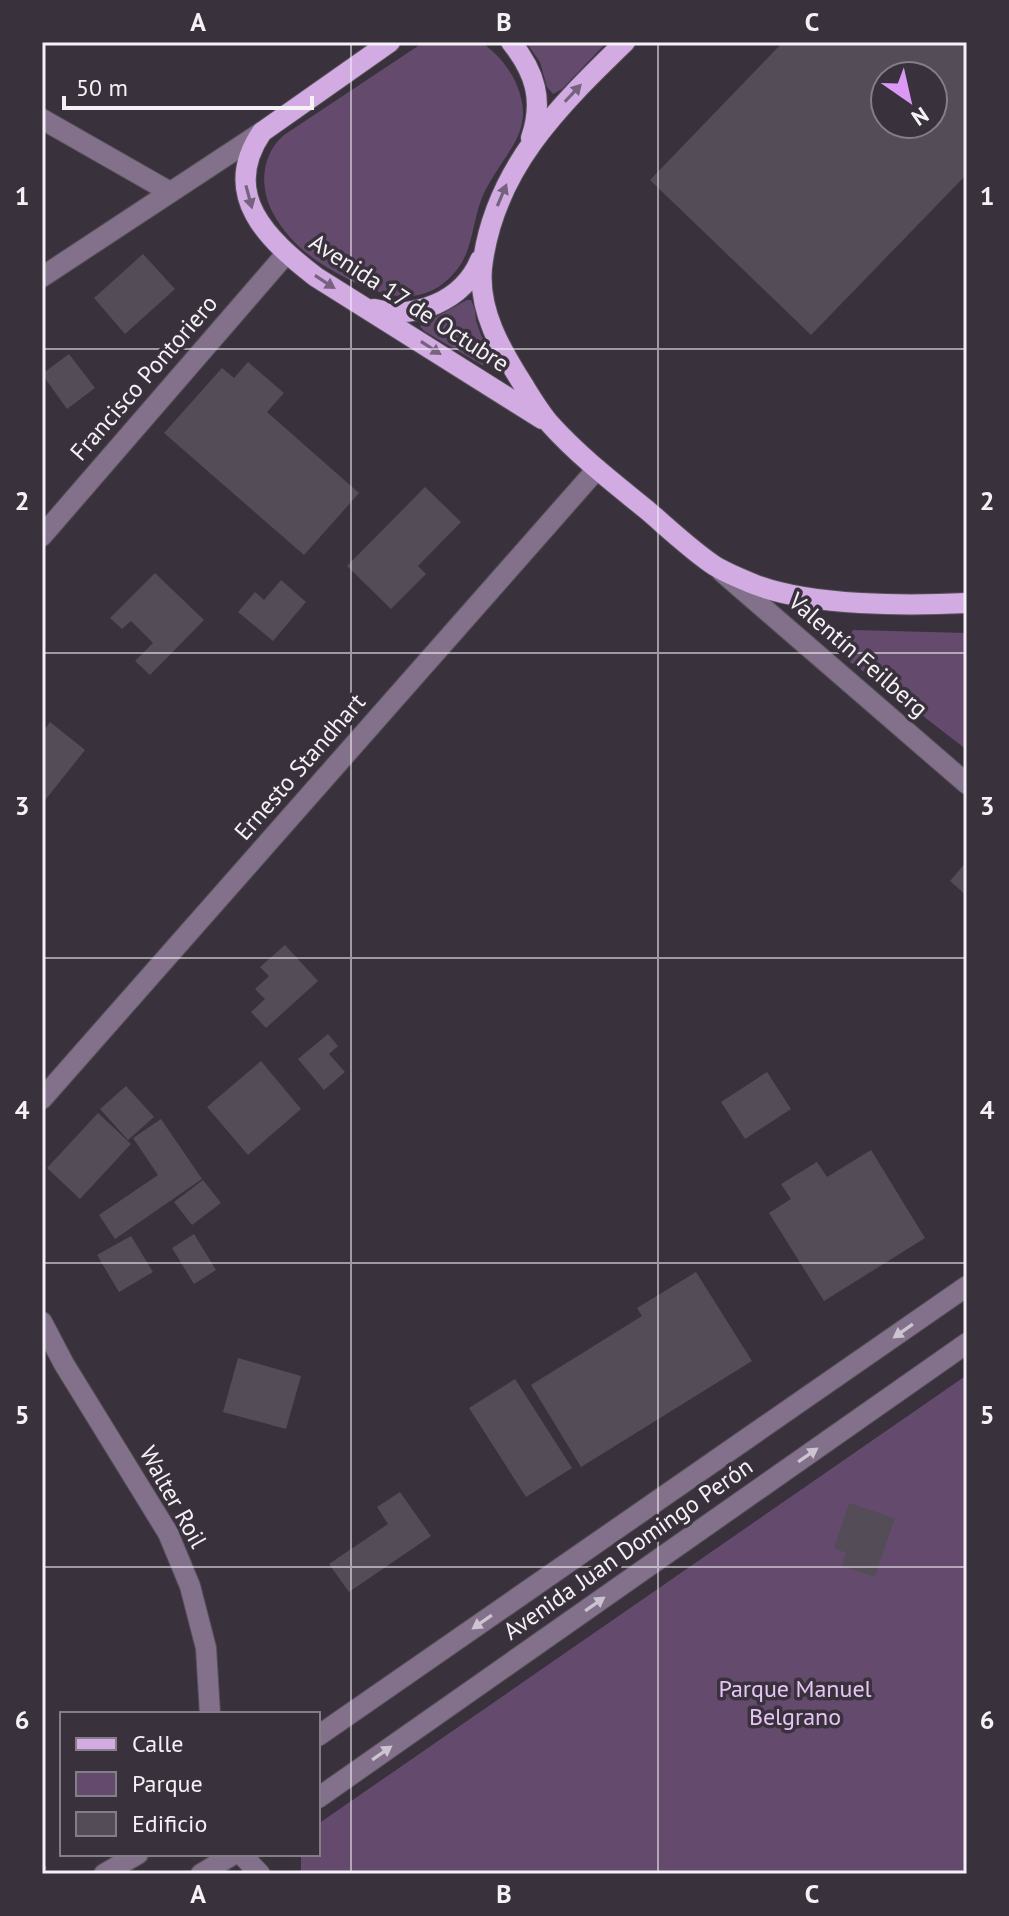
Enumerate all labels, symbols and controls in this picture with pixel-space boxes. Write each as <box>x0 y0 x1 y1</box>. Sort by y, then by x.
text: A <box>190 5 206 38</box>
text: B <box>496 5 512 38</box>
text: C <box>805 5 819 38</box>
scale bar <box>64 60 312 110</box>
north arrow <box>869 60 949 140</box>
text: 50 m <box>76 72 128 103</box>
one-way arrow <box>564 84 582 103</box>
text: N <box>906 101 934 132</box>
text: 1 <box>15 179 29 212</box>
text: 1 <box>980 179 994 212</box>
one-way arrow <box>496 183 509 207</box>
one-way arrow <box>243 185 256 209</box>
street label: Avenida 17 de Octubre <box>304 226 515 379</box>
one-way arrow <box>314 274 335 289</box>
street label: Francisco Pontoriero <box>63 288 224 467</box>
one-way arrow <box>420 341 442 355</box>
text: 2 <box>15 484 29 517</box>
text: 2 <box>980 484 994 517</box>
street label: Valentín Feilberg <box>781 585 935 724</box>
street label: Ernesto Standhart <box>227 687 372 846</box>
text: 3 <box>15 789 29 822</box>
text: 3 <box>980 789 994 822</box>
text: 4 <box>15 1093 30 1126</box>
text: 4 <box>980 1093 995 1126</box>
one-way arrow <box>892 1323 913 1338</box>
text: 5 <box>15 1398 29 1431</box>
text: 5 <box>980 1398 994 1431</box>
street label: Walter Roil <box>133 1440 214 1553</box>
one-way arrow <box>797 1448 818 1463</box>
street label: Avenida Juan Domingo Perón <box>497 1451 758 1647</box>
one-way arrow <box>584 1597 605 1612</box>
one-way arrow <box>472 1614 493 1629</box>
park label: Parque Manuel Belgrano <box>718 1673 872 1732</box>
text: 6 <box>15 1703 29 1736</box>
text: 6 <box>980 1703 994 1736</box>
legend <box>60 1712 320 1856</box>
text: Calle <box>132 1728 183 1759</box>
one-way arrow <box>371 1746 392 1761</box>
text: Parque <box>132 1768 203 1799</box>
text: Edificio <box>132 1808 207 1839</box>
text: A <box>190 1877 206 1910</box>
text: B <box>496 1877 512 1910</box>
text: C <box>805 1877 819 1910</box>

